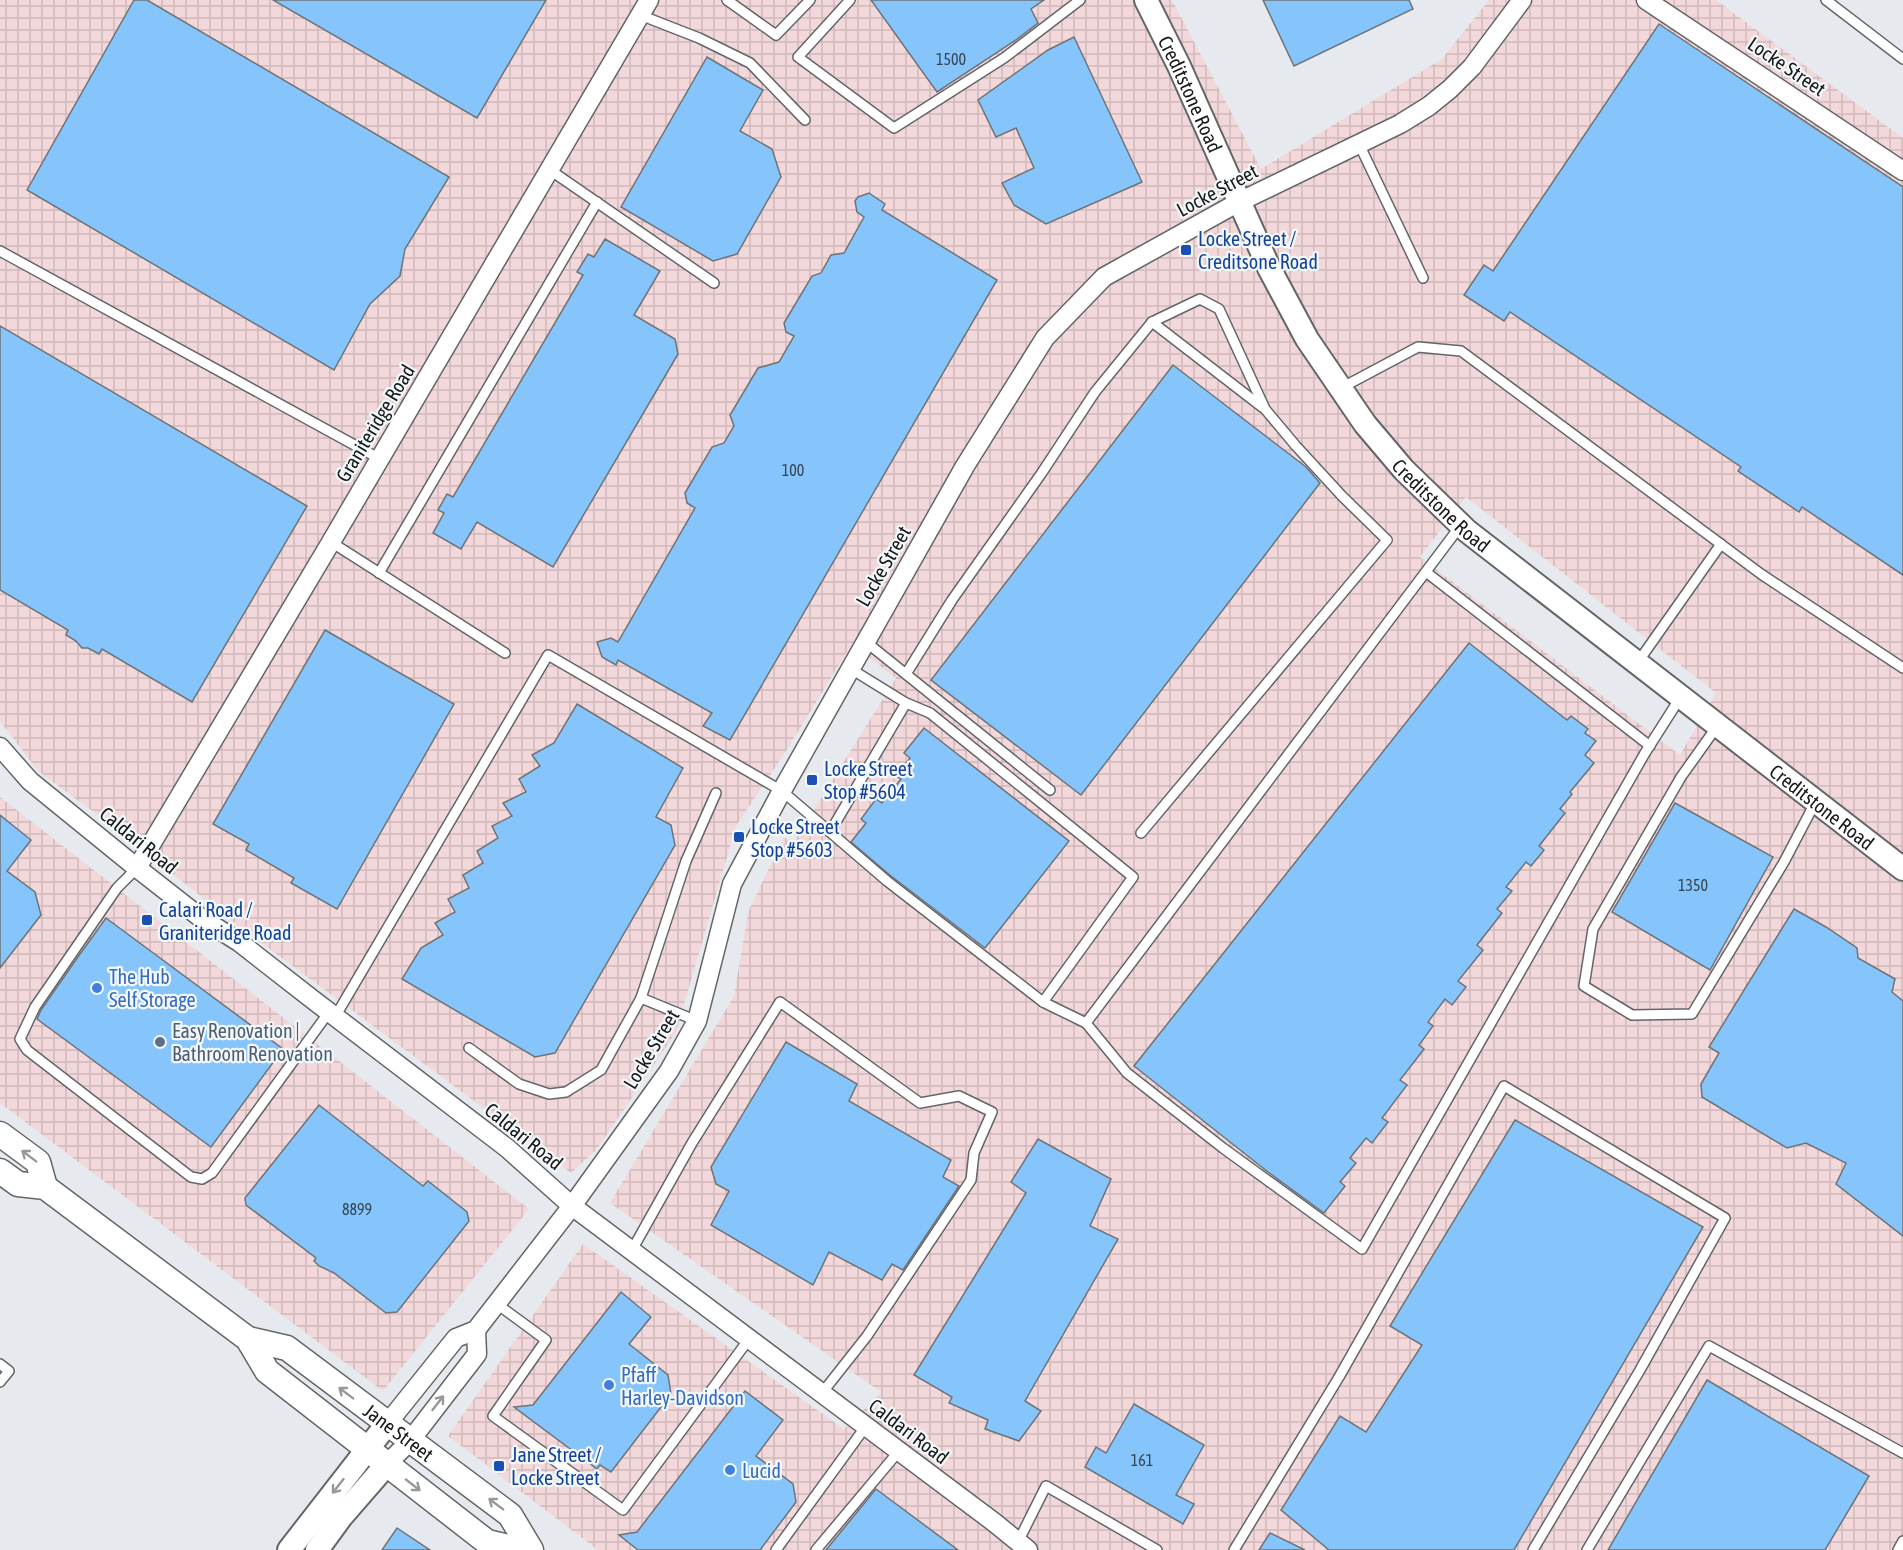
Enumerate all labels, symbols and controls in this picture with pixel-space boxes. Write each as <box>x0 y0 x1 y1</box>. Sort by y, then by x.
street label: Creditstone Road <box>1154 32 1227 156</box>
street label: Locke Street <box>1744 32 1830 100</box>
house number: 1500 <box>936 50 966 68</box>
street label: Locke Street <box>1172 159 1262 221</box>
place label: Locke Street / Creditsone Road <box>1198 227 1318 273</box>
marker: Locke Street / Creditsone Road <box>1179 243 1193 257</box>
street label: Graniteridge Road <box>331 360 419 486</box>
street label: Creditstone Road <box>1388 454 1495 556</box>
house number: 100 <box>782 461 804 479</box>
street label: Locke Street <box>851 522 915 610</box>
place label: Locke Street Stop #5604 <box>824 757 913 803</box>
street label: Creditstone Road <box>1766 759 1879 854</box>
marker: Locke Street Stop #5604 <box>805 773 819 787</box>
street label: Caldari Road <box>95 802 183 878</box>
place label: Locke Street Stop #5603 <box>751 815 840 861</box>
marker: Locke Street Stop #5603 <box>732 830 746 844</box>
house number: 1350 <box>1678 876 1708 894</box>
place label: Calari Road / Graniteridge Road <box>159 898 292 944</box>
marker: Calari Road / Graniteridge Road <box>140 913 154 927</box>
place label: The Hub Self Storage <box>109 965 195 1011</box>
marker: The Hub Self Storage <box>90 981 104 995</box>
street label: Locke Street <box>618 1005 684 1093</box>
place label: Easy Renovation | Bathroom Renovation <box>172 1019 333 1065</box>
marker: Easy Renovation | Bathroom Renovation <box>153 1035 167 1049</box>
street label: Caldari Road <box>480 1098 568 1174</box>
one-way arrow <box>22 1150 38 1162</box>
house number: 8899 <box>342 1200 372 1218</box>
place label: Pfaff Harley-Davidson <box>621 1363 744 1409</box>
marker: Pfaff Harley-Davidson <box>602 1378 616 1392</box>
one-way arrow <box>339 1386 355 1399</box>
street label: Caldari Road <box>865 1394 953 1468</box>
one-way arrow <box>431 1396 444 1412</box>
street label: Jane Street <box>360 1398 439 1466</box>
place label: Jane Street / Locke Street <box>511 1443 602 1489</box>
house number: 161 <box>1131 1451 1153 1469</box>
marker: Jane Street / Locke Street <box>492 1459 506 1473</box>
place label: Lucid <box>742 1459 781 1482</box>
marker: Lucid <box>723 1463 737 1477</box>
one-way arrow <box>332 1478 345 1494</box>
one-way arrow <box>405 1478 421 1491</box>
one-way arrow <box>488 1498 504 1511</box>

